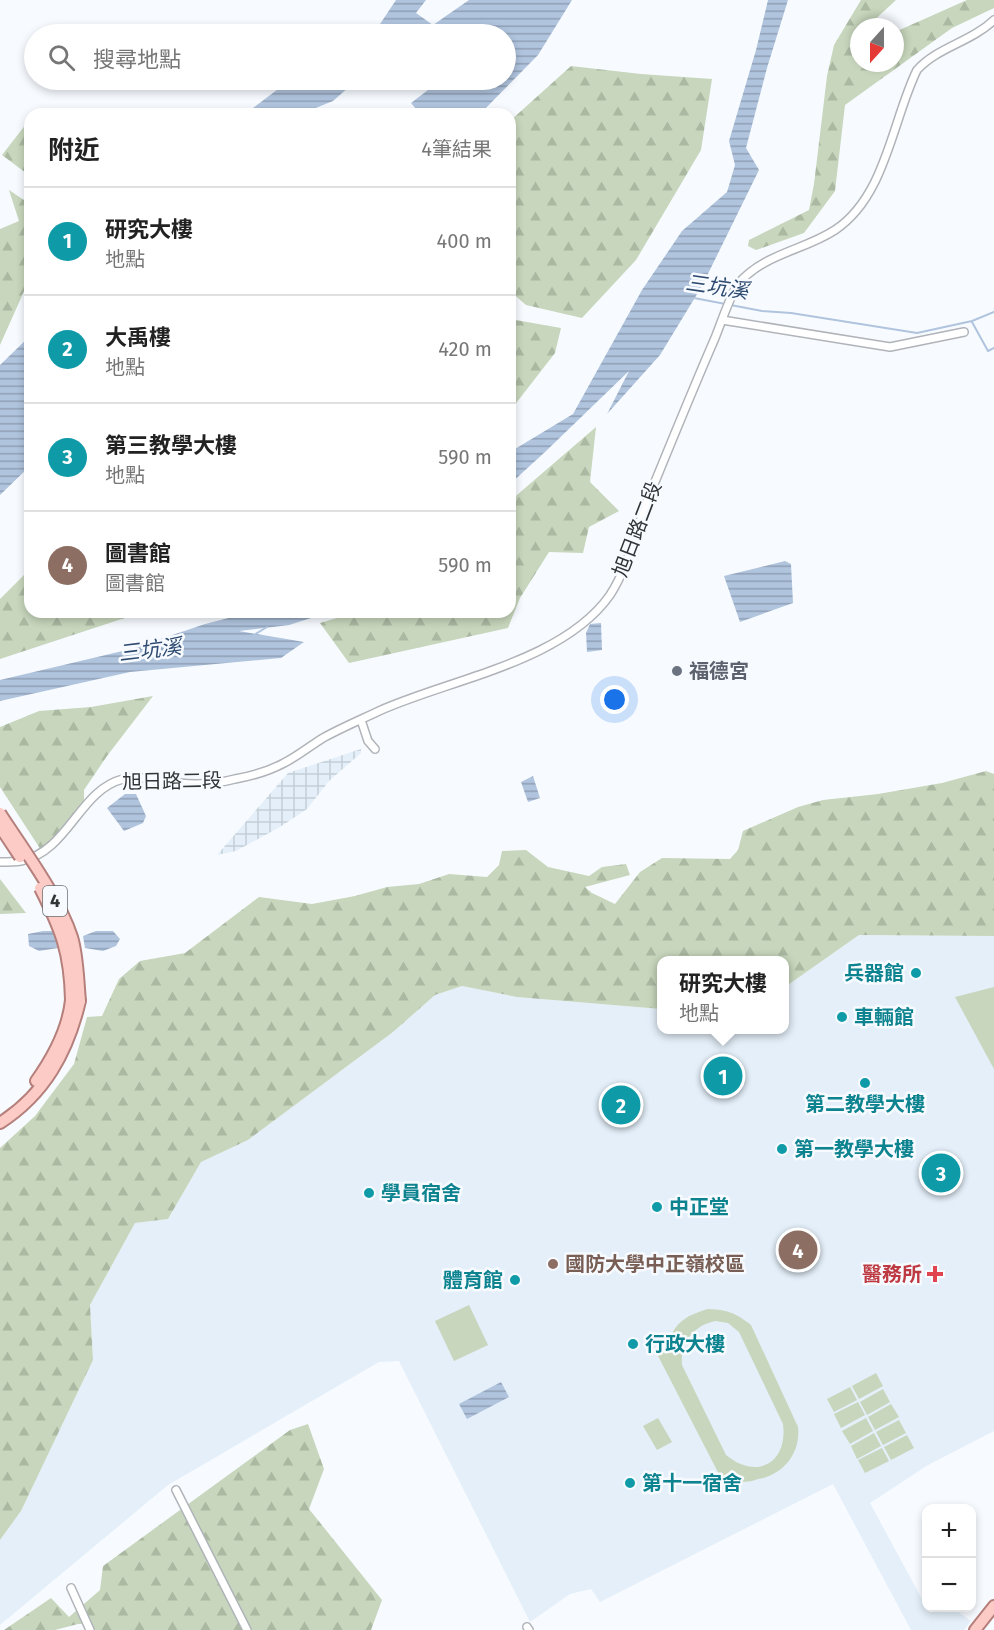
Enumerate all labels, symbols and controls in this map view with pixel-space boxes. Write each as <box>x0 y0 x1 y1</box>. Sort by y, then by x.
north arrow <box>850 18 904 72</box>
search box <box>24 24 516 90</box>
icon: search <box>45 41 78 74</box>
text: 搜尋地點 <box>93 46 181 73</box>
text: 附近 <box>48 135 100 166</box>
text: 4筆結果 <box>421 137 492 161</box>
text: 研究大樓 <box>105 216 193 243</box>
text: 1 <box>63 229 72 253</box>
text: 400 m <box>437 229 492 253</box>
text: 地點 <box>105 247 145 271</box>
water label: 三坑溪 <box>684 270 753 305</box>
text: 大禹樓 <box>105 324 171 351</box>
text: 2 <box>62 337 73 361</box>
text: 420 m <box>438 337 492 361</box>
text: 地點 <box>105 355 145 379</box>
text: 第三教學大樓 <box>105 432 237 459</box>
text: 3 <box>62 445 73 469</box>
text: 590 m <box>438 445 492 469</box>
text: 地點 <box>105 463 145 487</box>
street label: 旭日路二段 <box>608 478 666 580</box>
text: 圖書館 <box>105 540 171 567</box>
text: 4 <box>62 553 73 577</box>
text: 590 m <box>438 553 492 577</box>
text: 圖書館 <box>105 571 165 595</box>
water label: 三坑溪 <box>117 633 186 667</box>
place label: 福德宮 <box>689 659 749 683</box>
marker: 福德宮 <box>670 664 684 678</box>
your location <box>600 685 629 714</box>
street label: 旭日路二段 <box>122 768 222 794</box>
road number: 4 <box>43 886 67 916</box>
popup <box>657 956 789 1034</box>
place label: 兵器館 <box>844 961 904 985</box>
marker: 兵器館 <box>909 966 923 980</box>
text: 研究大樓 <box>679 970 767 997</box>
text: 地點 <box>679 1001 719 1025</box>
place label: 車輛館 <box>854 1005 914 1029</box>
marker: 車輛館 <box>835 1010 849 1024</box>
pin: 1 <box>704 1054 742 1098</box>
marker: 第二教學大樓 <box>858 1076 872 1090</box>
pin: 2 <box>602 1082 640 1128</box>
place label: 第二教學大樓 <box>805 1092 925 1116</box>
place label: 第一教學大樓 <box>794 1137 914 1161</box>
marker: 第一教學大樓 <box>775 1142 789 1156</box>
pin: 3 <box>922 1150 960 1196</box>
place label: 學員宿舍 <box>381 1181 461 1205</box>
marker: 學員宿舍 <box>362 1186 376 1200</box>
place label: 中正堂 <box>669 1195 729 1219</box>
marker: 中正堂 <box>650 1200 664 1214</box>
pin: 4 <box>778 1228 818 1272</box>
place label: 國防大學中正嶺校區 <box>565 1252 745 1276</box>
marker: 國防大學中正嶺校區 <box>546 1257 560 1271</box>
place label: 醫務所 <box>862 1262 922 1286</box>
marker: 醫務所 <box>926 1265 944 1283</box>
place label: 體育館 <box>443 1268 503 1292</box>
marker: 體育館 <box>508 1273 522 1287</box>
place label: 行政大樓 <box>645 1332 725 1356</box>
marker: 行政大樓 <box>626 1337 640 1351</box>
place label: 第十一宿舍 <box>642 1471 742 1495</box>
marker: 第十一宿舍 <box>623 1476 637 1490</box>
map controls <box>922 1504 976 1612</box>
button: + <box>922 1504 976 1558</box>
button: − <box>922 1558 976 1612</box>

